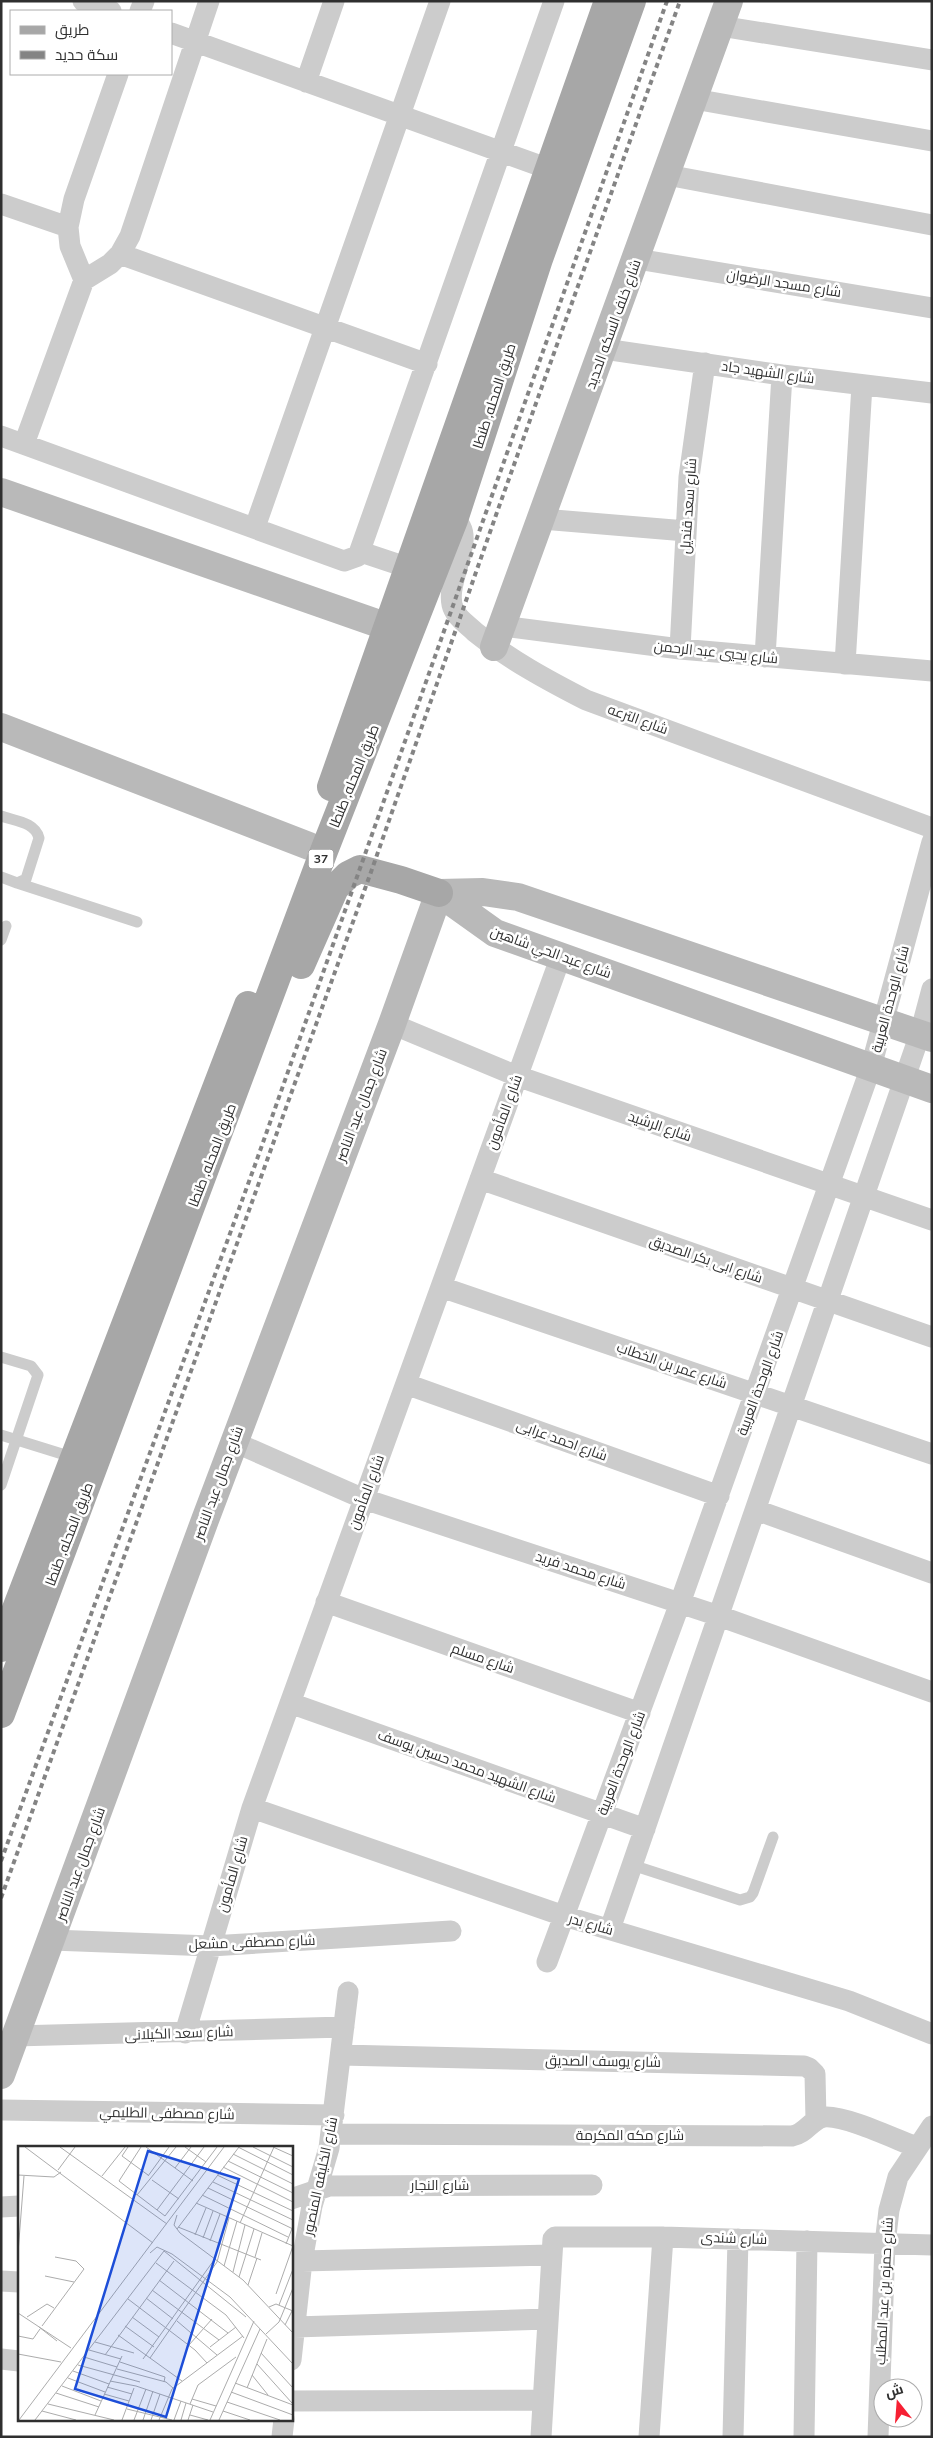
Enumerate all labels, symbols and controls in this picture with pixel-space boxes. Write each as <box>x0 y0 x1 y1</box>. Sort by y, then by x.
legend <box>10 10 172 75</box>
text: طريق <box>55 20 89 40</box>
text: سكة حديد <box>55 45 118 64</box>
street label: شارع خلف السكه الحديد <box>581 257 645 391</box>
street label: شارع مسجد الرضوان <box>725 265 843 301</box>
street label: طريق المحله, طنطا <box>469 341 519 451</box>
street label: شارع الشهيد جاد <box>720 357 816 387</box>
street label: شارع سعد قنديل <box>676 457 700 555</box>
street label: شارع يحيي عبد الرحمن <box>653 637 779 667</box>
street label: شارع الترعه <box>605 700 671 738</box>
street label: طريق المحله, طنطا <box>325 722 383 830</box>
road number: 37 <box>308 850 334 869</box>
street label: شارع عبد الحي شاهين <box>487 922 614 985</box>
street label: شارع الوحدة العربية <box>867 943 913 1055</box>
street label: شارع جمال عبد الناصر <box>331 1046 391 1165</box>
street label: شارع المأمون <box>482 1072 526 1152</box>
street label: طريق المحله, طنطا <box>184 1101 240 1209</box>
street label: شارع الرشيد <box>626 1107 694 1145</box>
street label: شارع ابى بكر الصديق <box>647 1231 765 1287</box>
street label: شارع الوحدة العربية <box>733 1328 787 1438</box>
street label: شارع عمر بن الخطاب <box>615 1338 729 1392</box>
street label: شارع احمد عرابى <box>514 1415 610 1465</box>
street label: شارع جمال عبد الناصر <box>189 1424 247 1543</box>
street label: شارع المأمون <box>344 1452 388 1532</box>
street label: طريق المحله, طنطا <box>41 1480 97 1588</box>
street label: شارع محمد فريد <box>534 1547 628 1593</box>
street label: شارع مسلم <box>449 1639 517 1678</box>
street label: شارع الوحدة العربية <box>593 1708 649 1818</box>
street label: شارع الشهيد محمد حسين يوسف <box>375 1725 559 1807</box>
street label: شارع جمال عبد الناصر <box>51 1805 109 1924</box>
street label: شارع المأمون <box>213 1834 251 1914</box>
street label: شارع بدر <box>566 1909 615 1939</box>
street label: شارع مصطفى مشعل <box>188 1931 316 1953</box>
street label: شارع سعد الكيلانى <box>124 2022 234 2044</box>
street label: شارع يوسف الصديق <box>545 2051 661 2071</box>
street label: شارع مصطفى الطليمي <box>99 2103 235 2126</box>
street label: شارع الخليفه المنصور <box>298 2115 341 2238</box>
street label: شارع مكه المكرمة <box>576 2126 684 2144</box>
inset map <box>18 2146 292 2420</box>
street label: شارع النجار <box>410 2176 469 2194</box>
street label: شارع حمزه بن عبد المطلب <box>871 2217 897 2365</box>
street label: شارع شندى <box>700 2228 768 2248</box>
north arrow <box>873 2378 923 2428</box>
text: ش <box>883 2379 905 2402</box>

